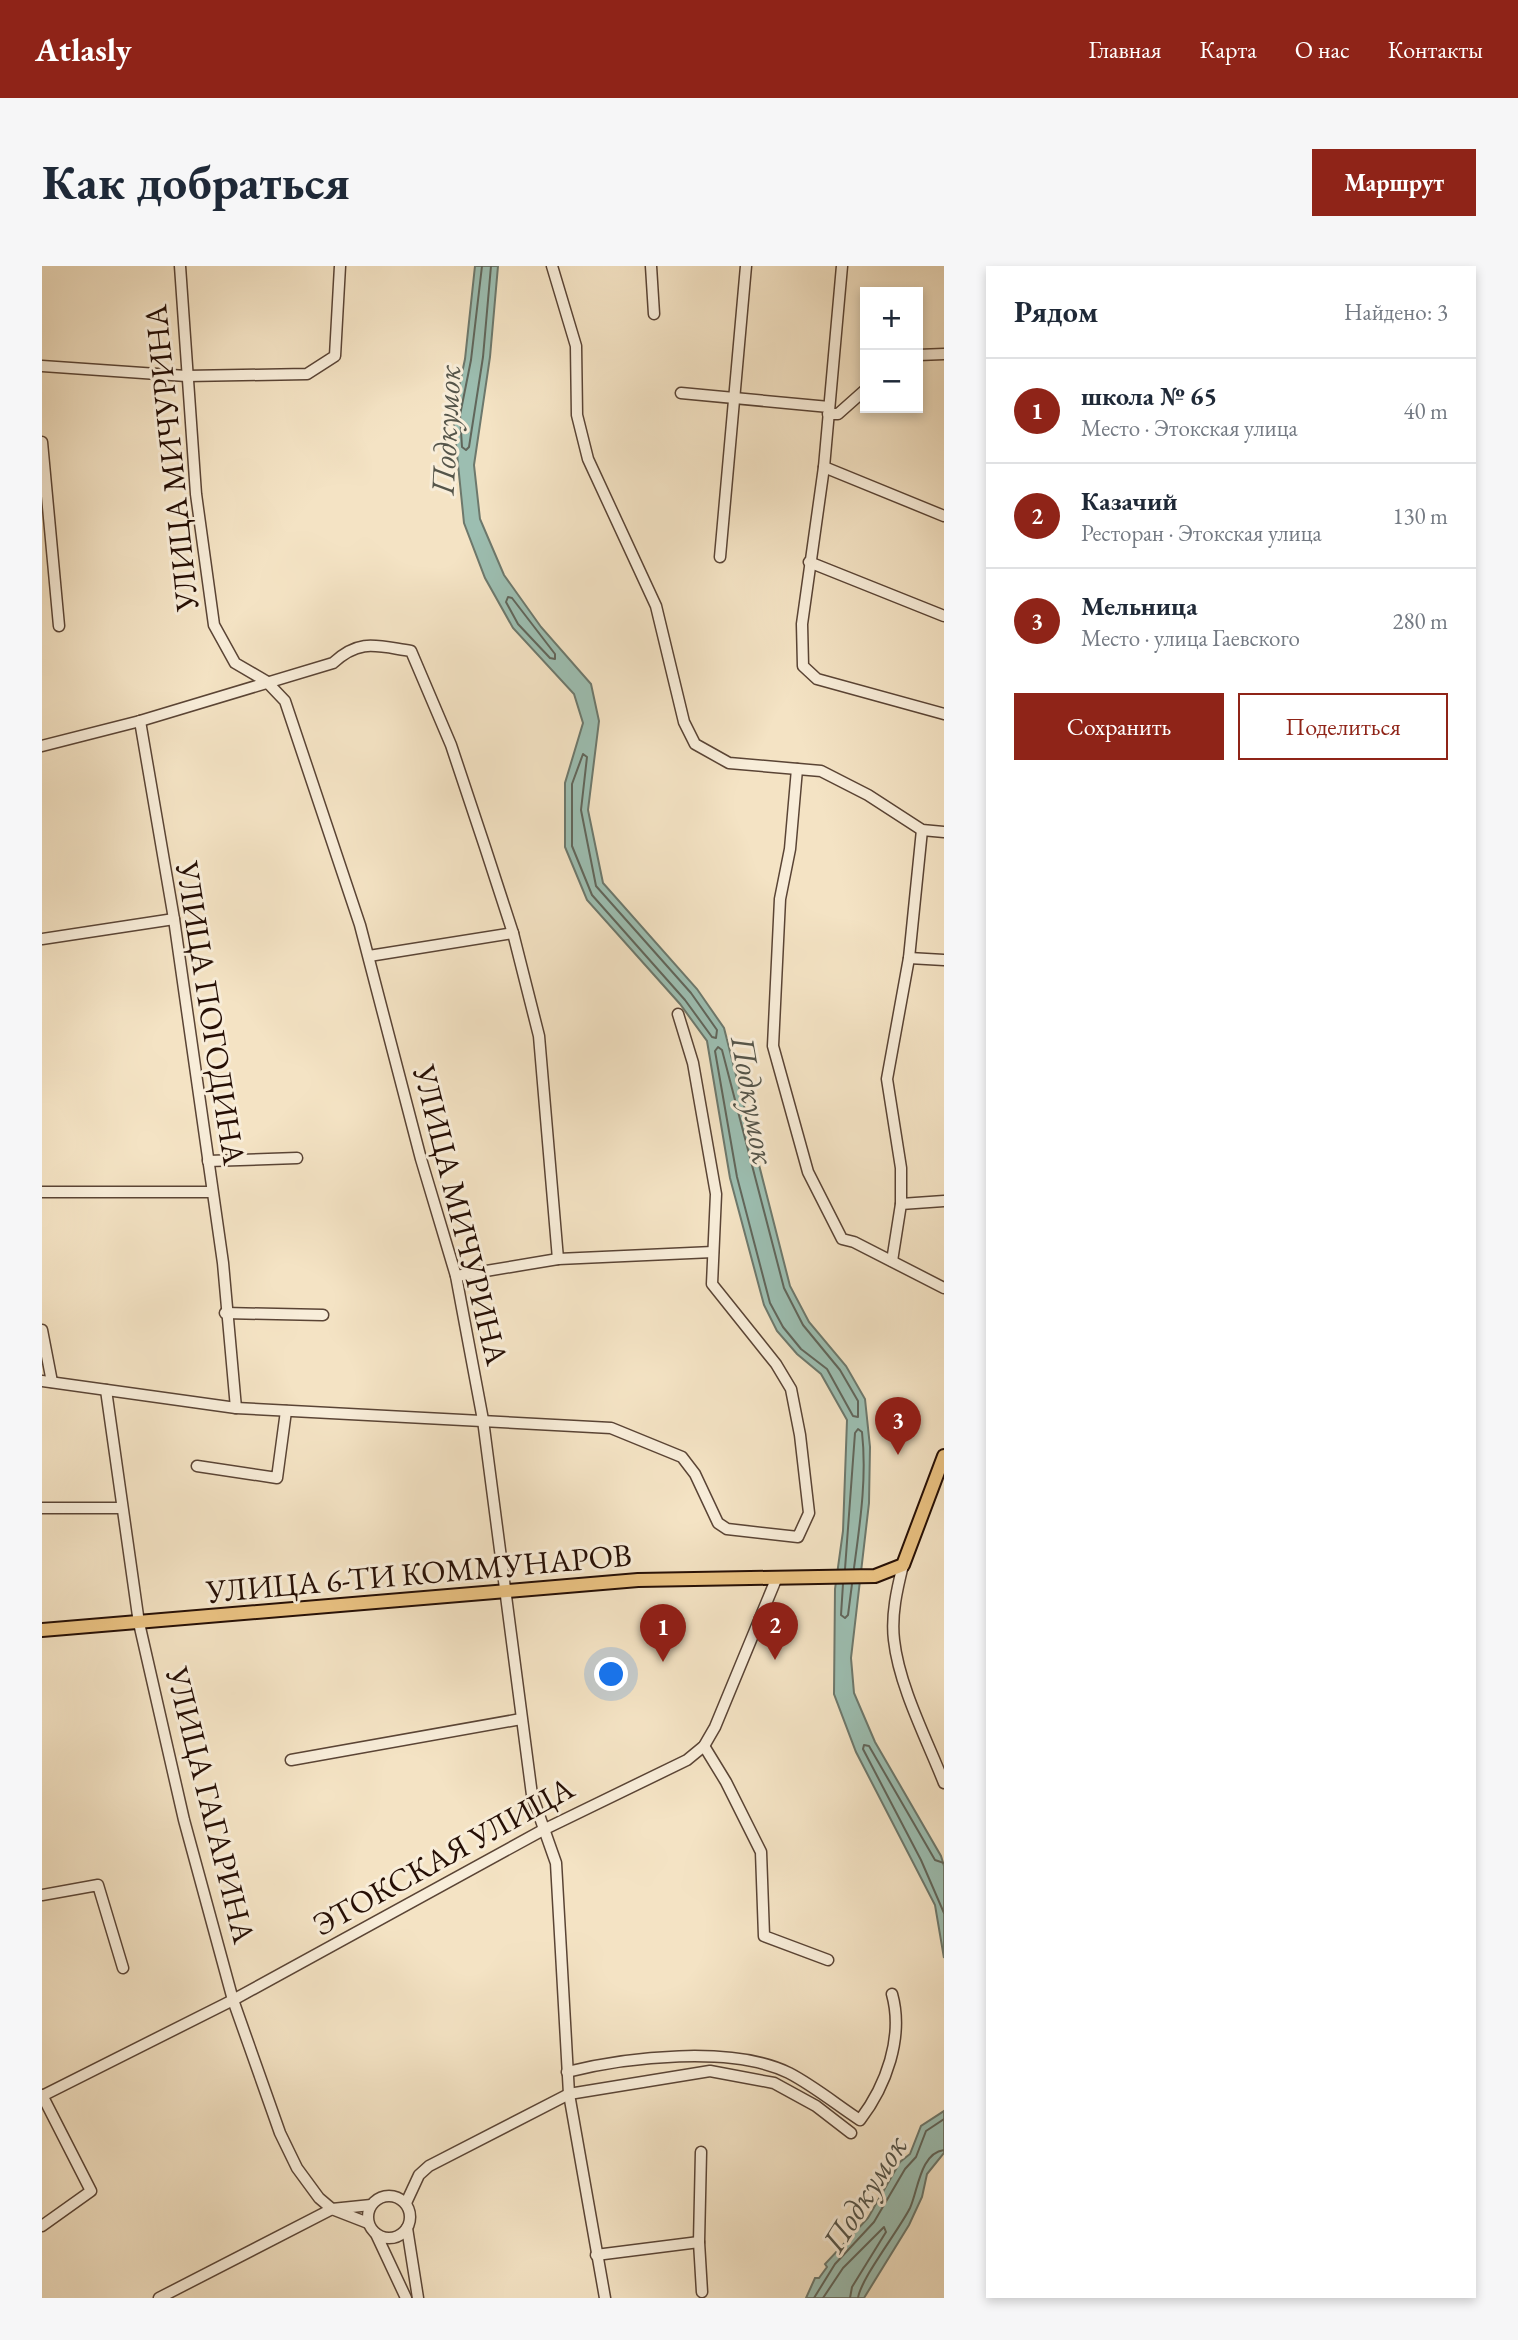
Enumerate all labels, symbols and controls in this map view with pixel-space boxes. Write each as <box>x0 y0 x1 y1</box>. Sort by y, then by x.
text: Atlasly <box>35 28 132 71</box>
text: Главная <box>1088 34 1162 65</box>
text: Карта <box>1200 34 1257 65</box>
text: О нас <box>1295 34 1350 65</box>
text: Контакты <box>1388 34 1483 65</box>
button: Маршрут <box>1312 149 1476 216</box>
text: Как добраться <box>42 150 350 214</box>
map controls <box>860 287 923 413</box>
button: + <box>860 287 923 350</box>
text: Рядом <box>1014 292 1098 331</box>
text: Найдено: 3 <box>1344 297 1448 327</box>
street label: УЛИЦА МИЧУРИНА <box>134 302 208 614</box>
button: − <box>860 350 923 413</box>
water label: Подкумок <box>421 364 470 497</box>
text: школа № 65 <box>1081 379 1217 413</box>
text: 1 <box>1031 396 1043 426</box>
text: 40 m <box>1403 396 1448 426</box>
text: Место · Этокская улица <box>1081 413 1298 443</box>
text: Казачий <box>1081 484 1177 518</box>
text: 2 <box>1031 501 1043 531</box>
text: 130 m <box>1392 501 1448 531</box>
text: Ресторан · Этокская улица <box>1081 518 1322 548</box>
text: Мельница <box>1081 589 1198 623</box>
text: 3 <box>1031 606 1043 636</box>
text: 280 m <box>1392 606 1448 636</box>
text: Место · улица Гаевского <box>1081 623 1300 653</box>
button: Сохранить <box>1014 693 1224 760</box>
button: Поделиться <box>1238 693 1448 760</box>
street label: УЛИЦА ПОГОДИНА <box>166 857 256 1169</box>
water label: Подкумок <box>721 1031 786 1168</box>
street label: УЛИЦА МИЧУРИНА <box>403 1060 519 1370</box>
pin: 3 <box>875 1397 921 1455</box>
street label: УЛИЦА 6-ТИ КОММУНАРОВ <box>204 1533 633 1613</box>
pin: 2 <box>752 1602 798 1660</box>
pin: 1 <box>640 1604 686 1662</box>
your location <box>594 1657 628 1691</box>
street label: УЛИЦА ГАГАРИНА <box>156 1661 266 1948</box>
street label: ЭТОКСКАЯ УЛИЦА <box>305 1766 582 1945</box>
water label: Подкумок <box>811 2127 917 2261</box>

